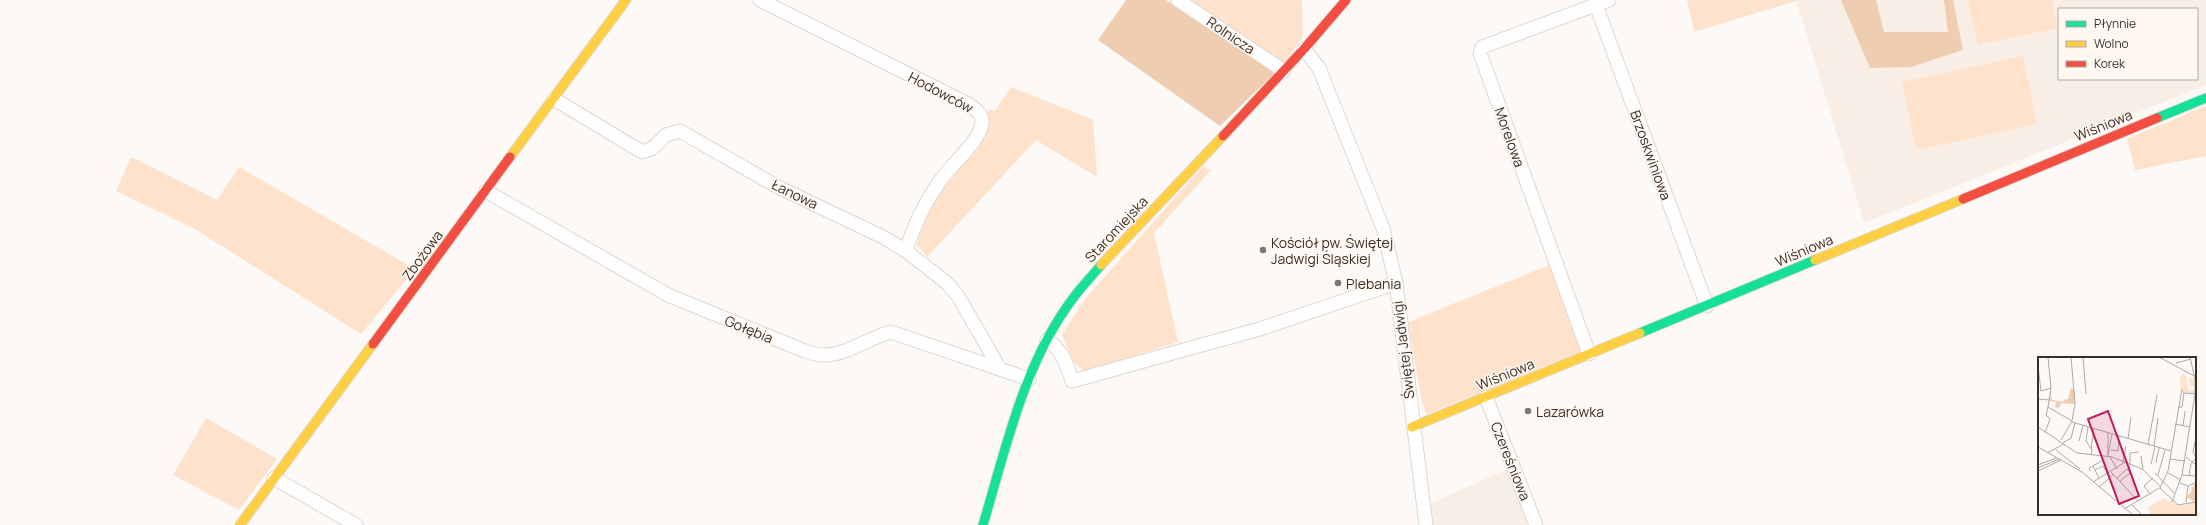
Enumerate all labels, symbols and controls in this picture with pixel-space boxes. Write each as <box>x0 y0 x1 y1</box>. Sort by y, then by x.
legend <box>2058 8 2198 80</box>
street label: Rolnicza <box>1203 12 1259 58</box>
text: Płynnie <box>2094 15 2136 32</box>
text: Wolno <box>2094 35 2129 52</box>
text: Korek <box>2094 55 2126 72</box>
street label: Hodowców <box>905 67 977 117</box>
street label: Morelowa <box>1490 104 1530 170</box>
street label: Wiśniowa <box>2071 105 2135 145</box>
street label: Brzoskwiniowa <box>1626 107 1676 203</box>
street label: Łanowa <box>769 175 821 213</box>
street label: Staromiejska <box>1080 192 1152 266</box>
street label: Zbożowa <box>397 226 447 284</box>
street label: Wiśniowa <box>1772 229 1836 271</box>
place label: Kościół pw. Świętej Jadwigi Śląskiej <box>1271 233 1393 268</box>
marker: Kościół pw. Świętej Jadwigi Śląskiej <box>1258 245 1268 255</box>
place label: Plebania <box>1346 274 1401 293</box>
marker: Plebania <box>1333 278 1343 288</box>
street label: Świętej Jadwigi <box>1388 300 1418 400</box>
street label: Gołębia <box>722 311 776 347</box>
street label: Wiśniowa <box>1473 354 1537 394</box>
inset map <box>2038 357 2196 515</box>
place label: Lazarówka <box>1536 402 1604 421</box>
marker: Lazarówka <box>1523 406 1533 416</box>
street label: Czereśniowa <box>1487 419 1535 503</box>

